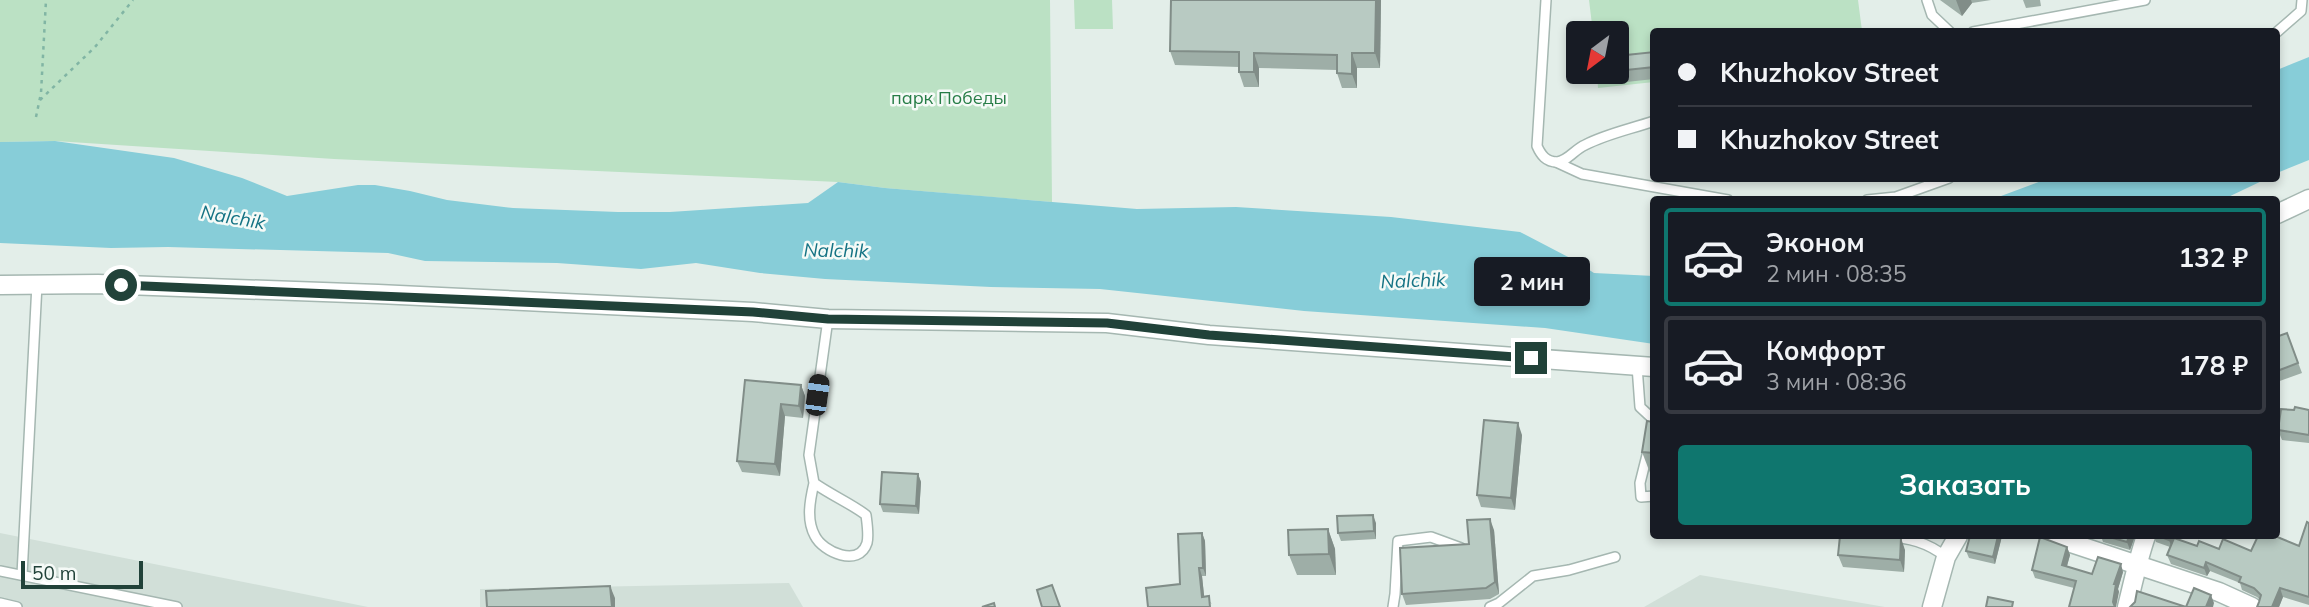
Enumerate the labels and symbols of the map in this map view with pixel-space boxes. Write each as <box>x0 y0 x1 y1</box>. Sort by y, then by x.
north arrow <box>1566 21 1629 84</box>
park label: парк Победы <box>891 86 1007 109</box>
water label: Nalchik <box>199 200 268 235</box>
water label: Nalchik <box>803 237 870 263</box>
callout: 2 мин <box>1473 256 1589 306</box>
water label: Nalchik <box>1380 267 1447 293</box>
route start <box>105 269 137 301</box>
route end <box>1515 342 1547 374</box>
car <box>804 373 831 417</box>
scale bar <box>21 558 144 590</box>

